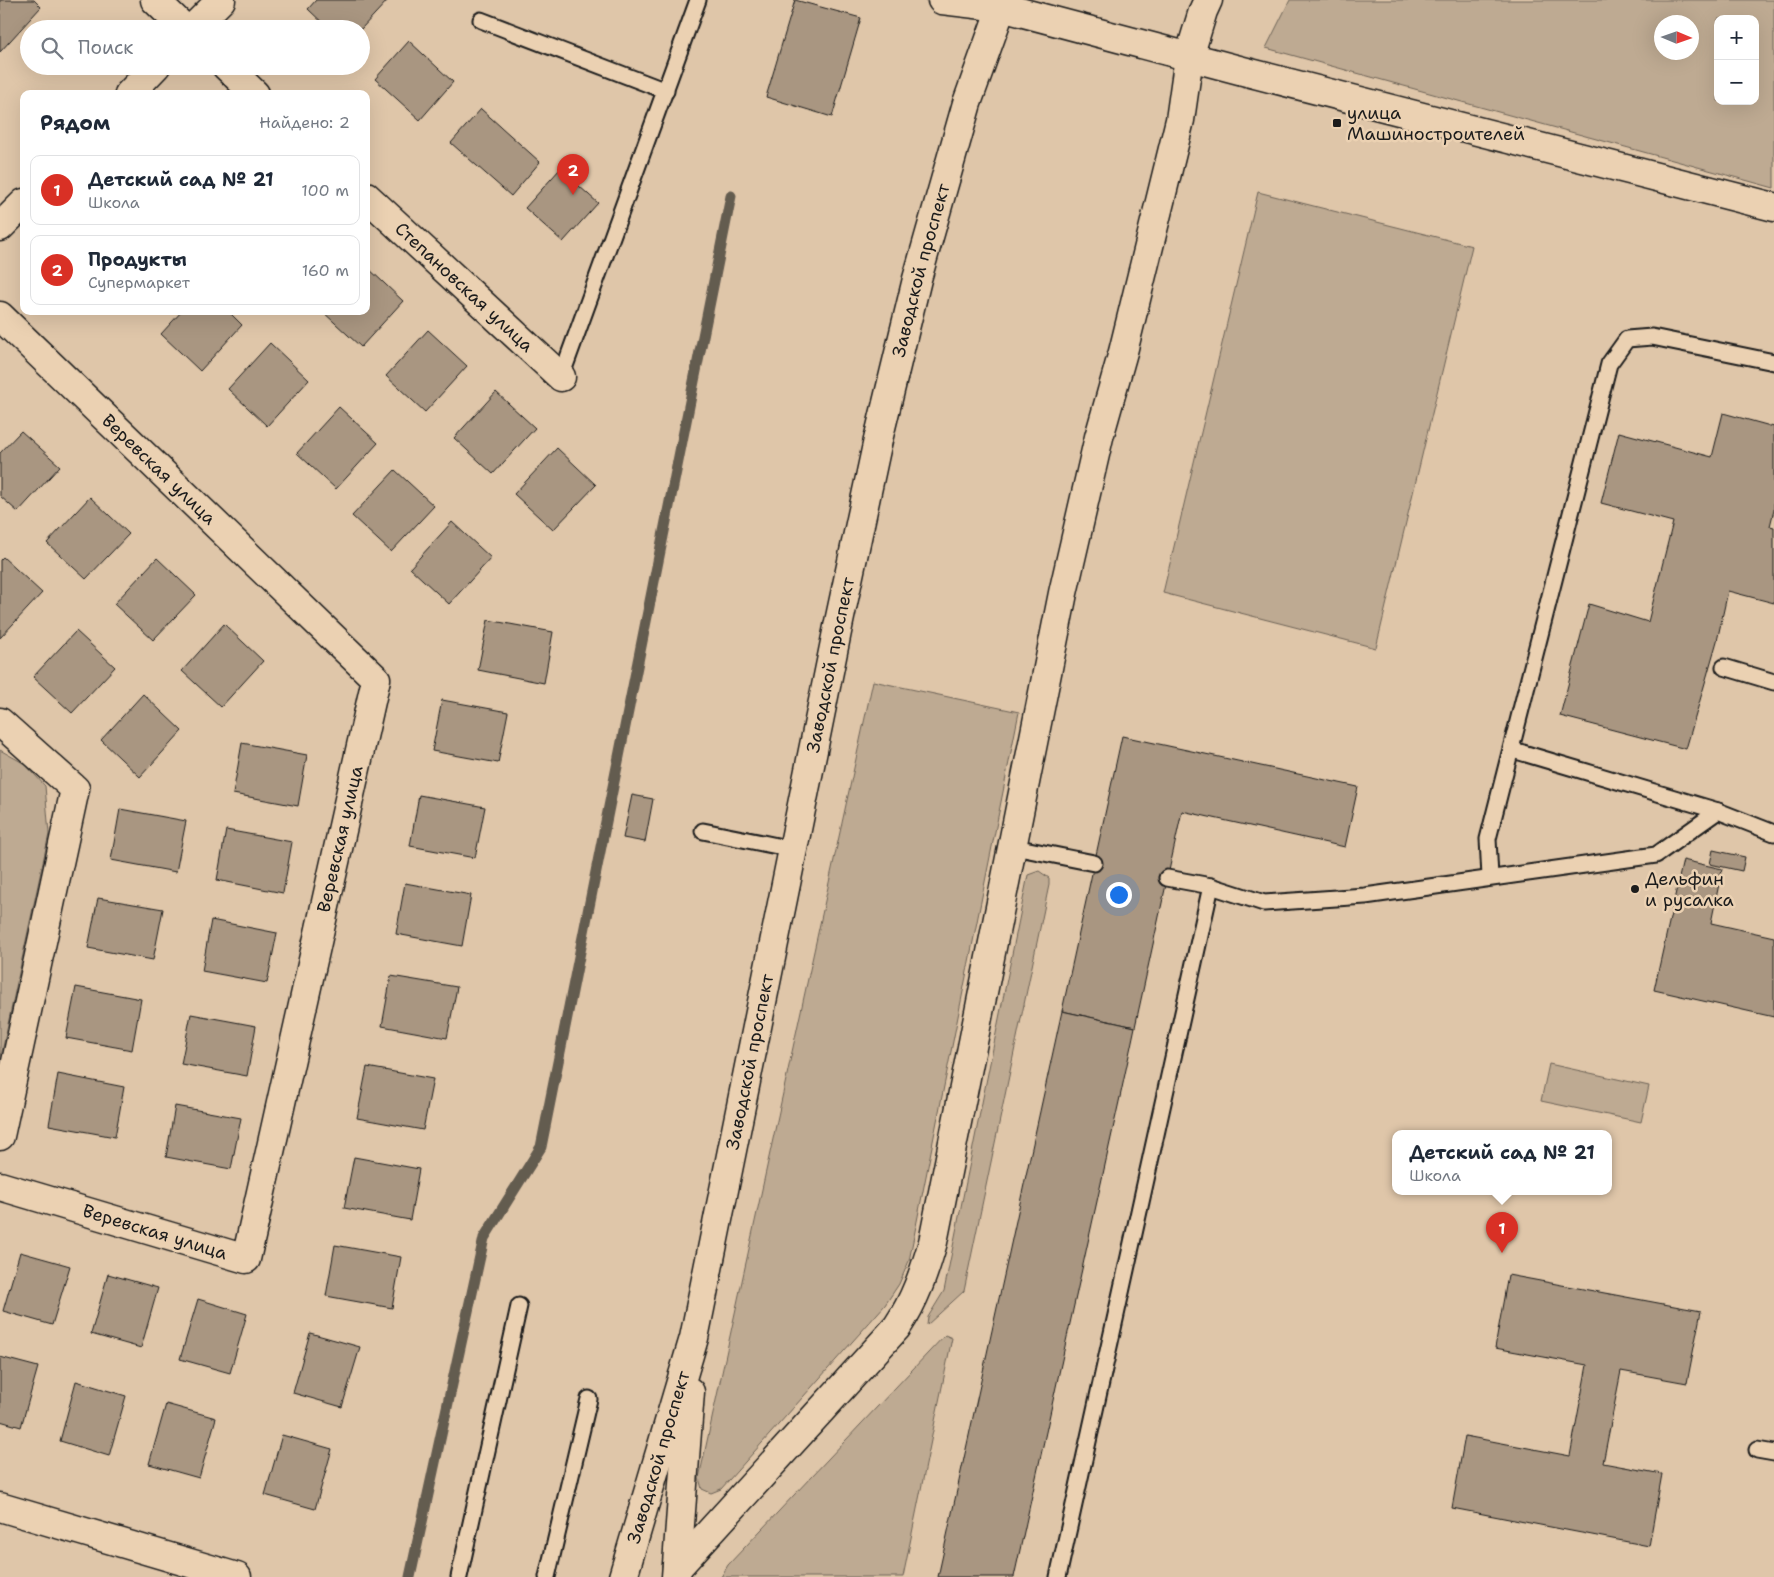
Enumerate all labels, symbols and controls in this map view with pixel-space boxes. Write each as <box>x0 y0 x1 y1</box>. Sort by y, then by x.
north arrow <box>1654 15 1699 60</box>
map controls <box>1714 15 1759 105</box>
button: + <box>1714 15 1759 60</box>
search box <box>20 20 370 75</box>
icon: search <box>38 34 66 62</box>
text: Поиск <box>78 35 133 60</box>
button: − <box>1714 60 1759 105</box>
place label: улица Машиностроителей <box>1347 101 1525 146</box>
text: Рядом <box>40 109 110 137</box>
text: Найдено: 2 <box>259 112 350 133</box>
marker: улица Машиностроителей <box>1331 117 1343 129</box>
pin: 2 <box>557 154 589 195</box>
text: Детский сад № 21 <box>88 167 274 192</box>
text: 1 <box>53 180 61 201</box>
text: 100 m <box>301 180 349 201</box>
street label: Заводской проспект <box>886 180 956 360</box>
text: Школа <box>88 192 140 213</box>
street label: Степановская улица <box>390 217 539 358</box>
text: Продукты <box>88 247 187 272</box>
text: 2 <box>51 260 63 281</box>
text: 160 m <box>302 260 349 281</box>
text: Супермаркет <box>88 272 190 293</box>
street label: Веревская улица <box>97 409 221 530</box>
street label: Заводской проспект <box>801 574 860 755</box>
street label: Веревская улица <box>311 763 369 915</box>
place label: Дельфин и русалка <box>1645 867 1734 912</box>
your location <box>1106 882 1132 908</box>
marker: Дельфин и русалка <box>1629 883 1641 895</box>
street label: Заводской проспект <box>720 971 780 1152</box>
popup <box>1392 1130 1612 1195</box>
text: Детский сад № 21 <box>1409 1140 1595 1165</box>
text: Школа <box>1409 1165 1461 1186</box>
street label: Веревская улица <box>80 1199 230 1265</box>
pin: 1 <box>1486 1212 1518 1253</box>
street label: Заводской проспект <box>622 1367 696 1546</box>

